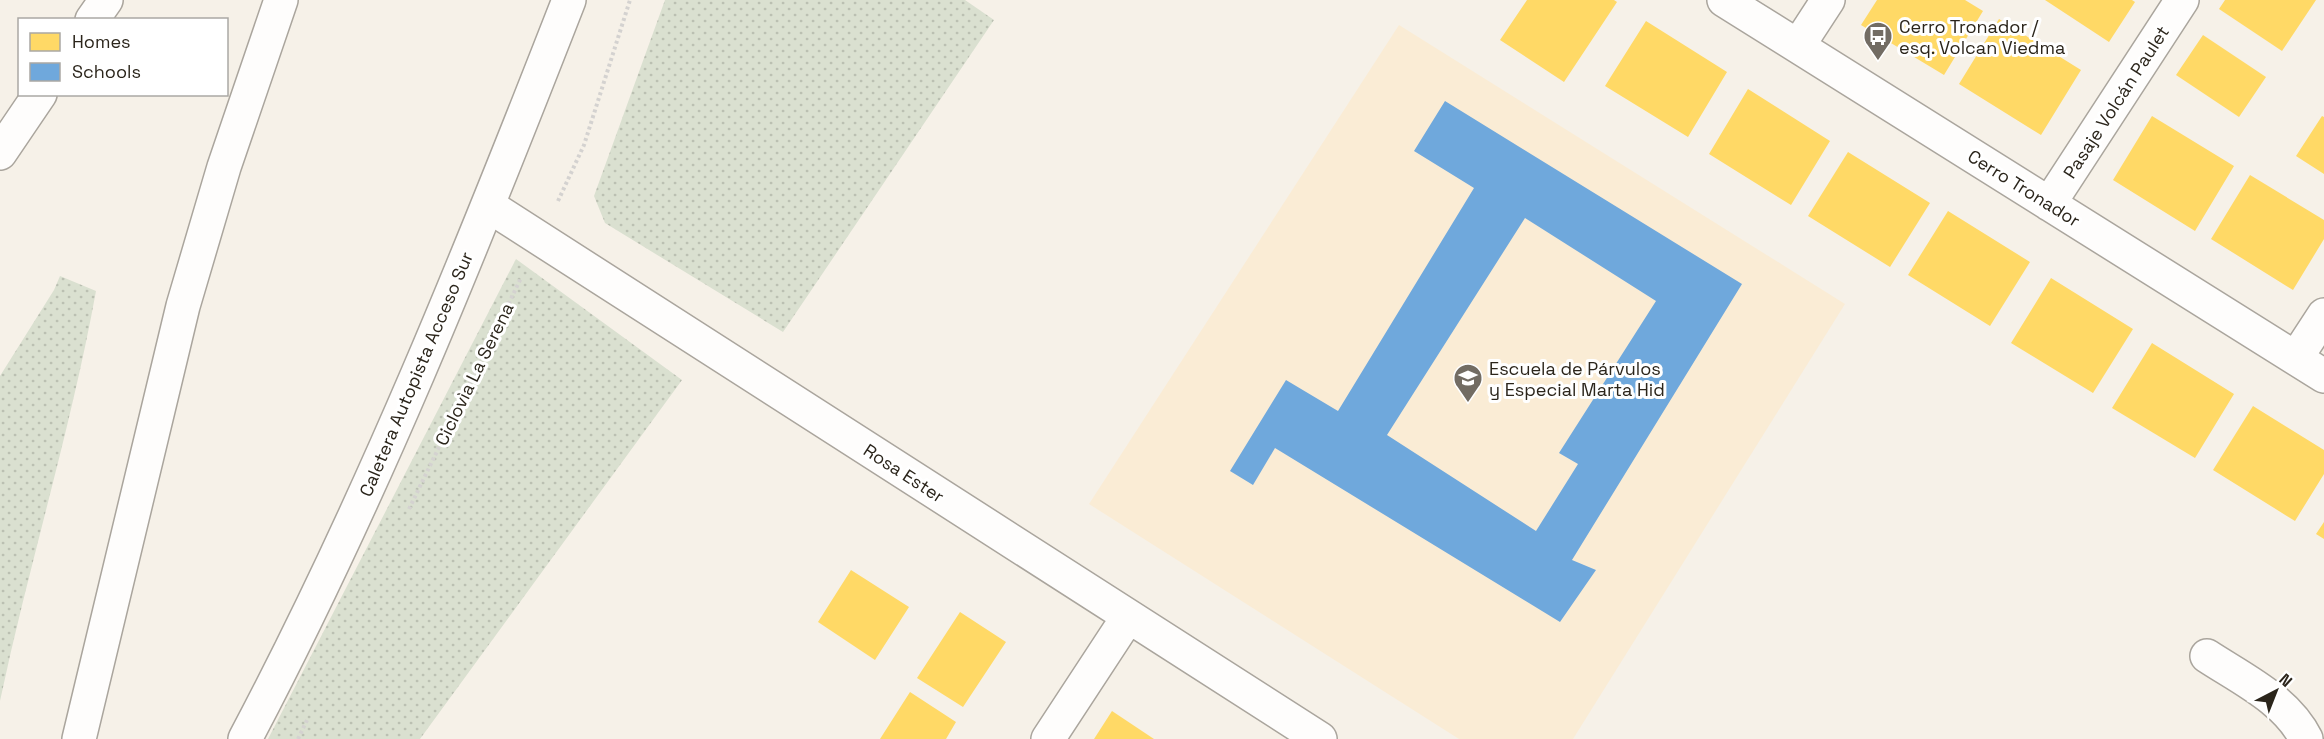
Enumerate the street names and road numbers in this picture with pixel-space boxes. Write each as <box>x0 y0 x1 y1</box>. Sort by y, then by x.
street label: Pasaje Volcán Paulet <box>2058 21 2174 183</box>
street label: Cerro Tronador <box>1964 144 2085 232</box>
street label: Caletera Autopista Acceso Sur <box>354 248 478 500</box>
street label: Ciclovìa La Serena <box>429 299 519 449</box>
street label: Rosa Ester <box>859 438 949 508</box>

